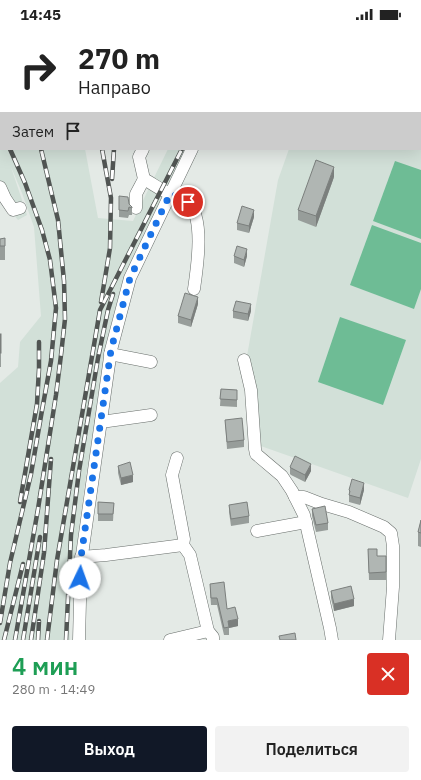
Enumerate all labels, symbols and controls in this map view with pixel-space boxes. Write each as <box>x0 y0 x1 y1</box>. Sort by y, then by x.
text: 14:45 <box>20 5 61 24</box>
text: 270 m <box>78 40 160 77</box>
icon: right <box>12 44 64 96</box>
text: Направо <box>78 76 151 99</box>
icon: arrive <box>62 120 84 142</box>
text: Затем <box>12 122 54 141</box>
pin <box>171 185 205 219</box>
icon: arrive <box>177 191 199 213</box>
position arrow <box>59 557 101 599</box>
text: 4 мин <box>12 650 78 682</box>
button: close <box>367 653 409 695</box>
text: 280 m · 14:49 <box>12 681 95 698</box>
button: Выход <box>12 726 207 772</box>
button: Поделиться <box>215 726 409 772</box>

